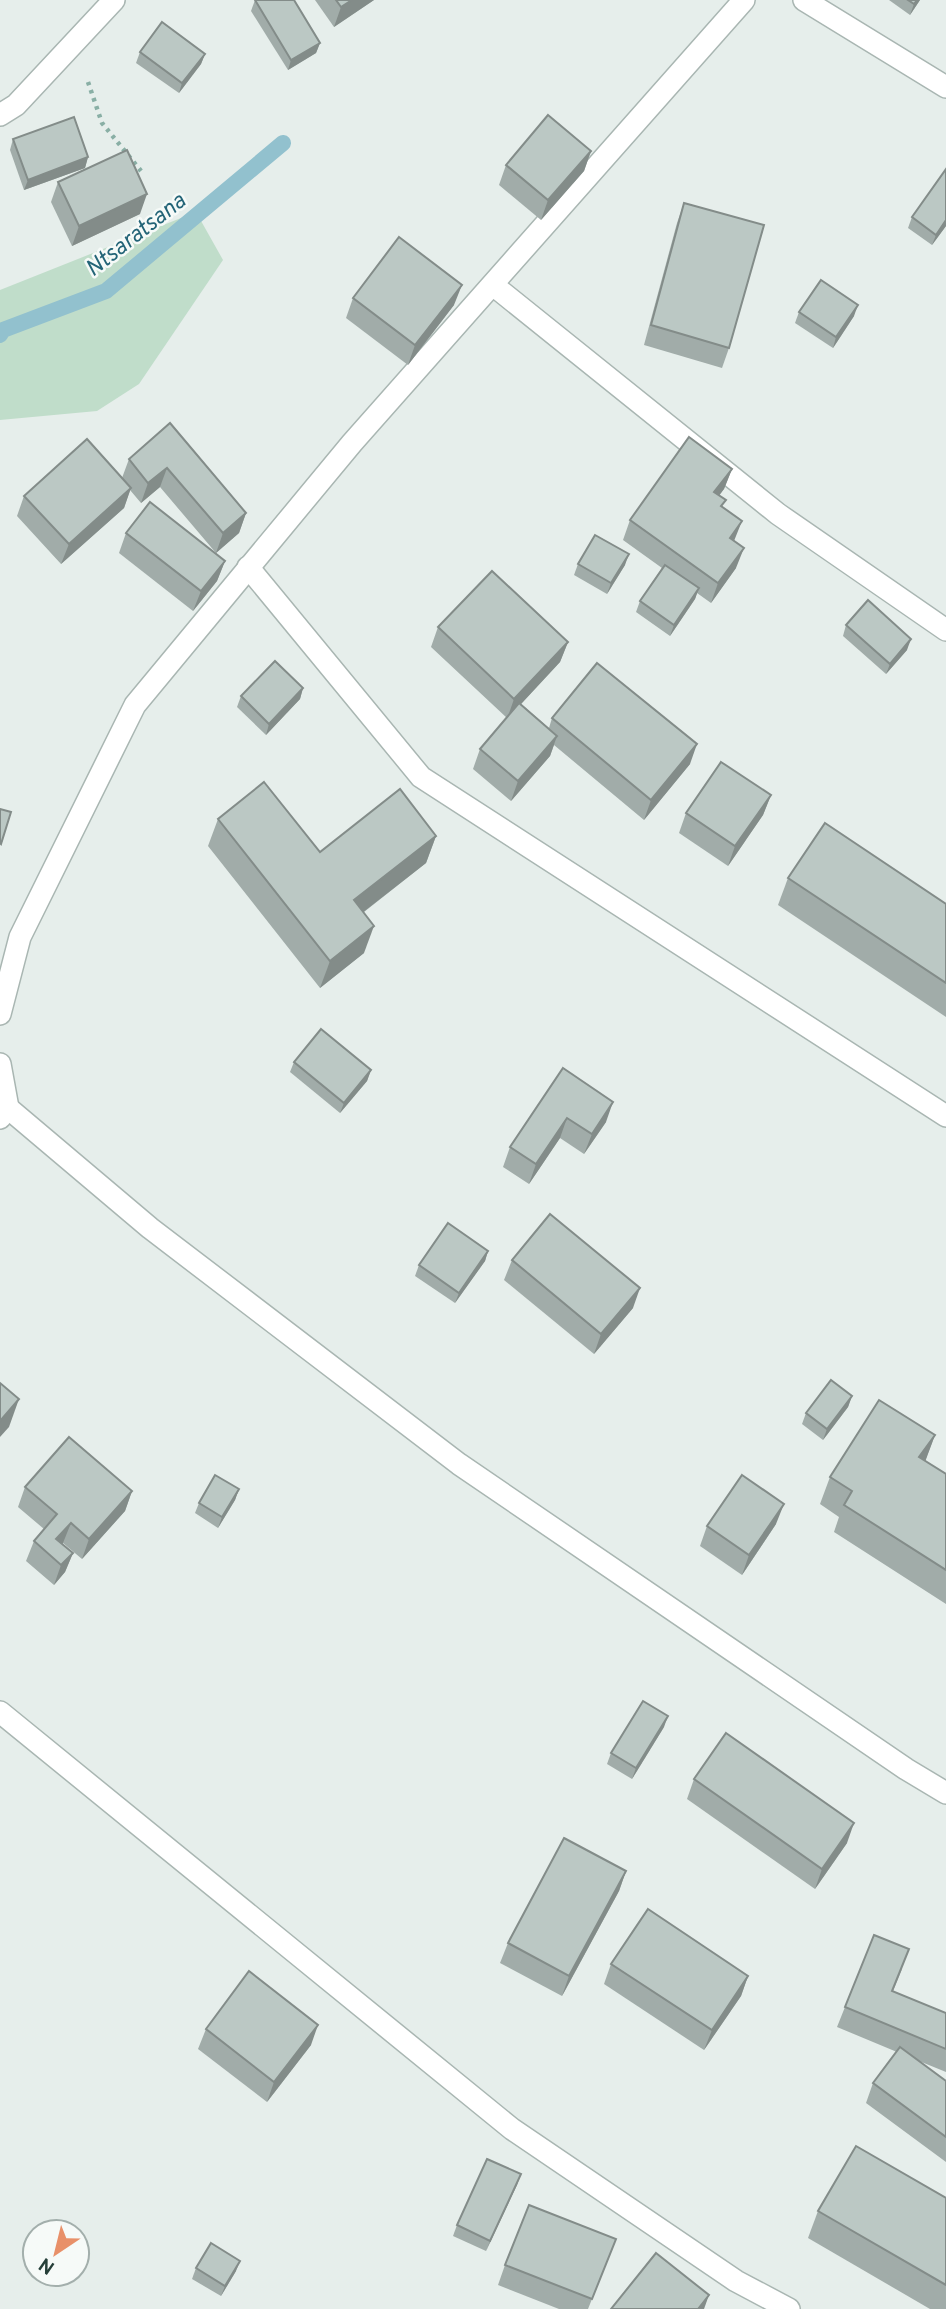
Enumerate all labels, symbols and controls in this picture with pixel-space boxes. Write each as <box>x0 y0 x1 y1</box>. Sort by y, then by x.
water label: Ntsaratsana <box>80 188 193 284</box>
north arrow <box>21 2218 91 2288</box>
text: N <box>35 2252 60 2279</box>

